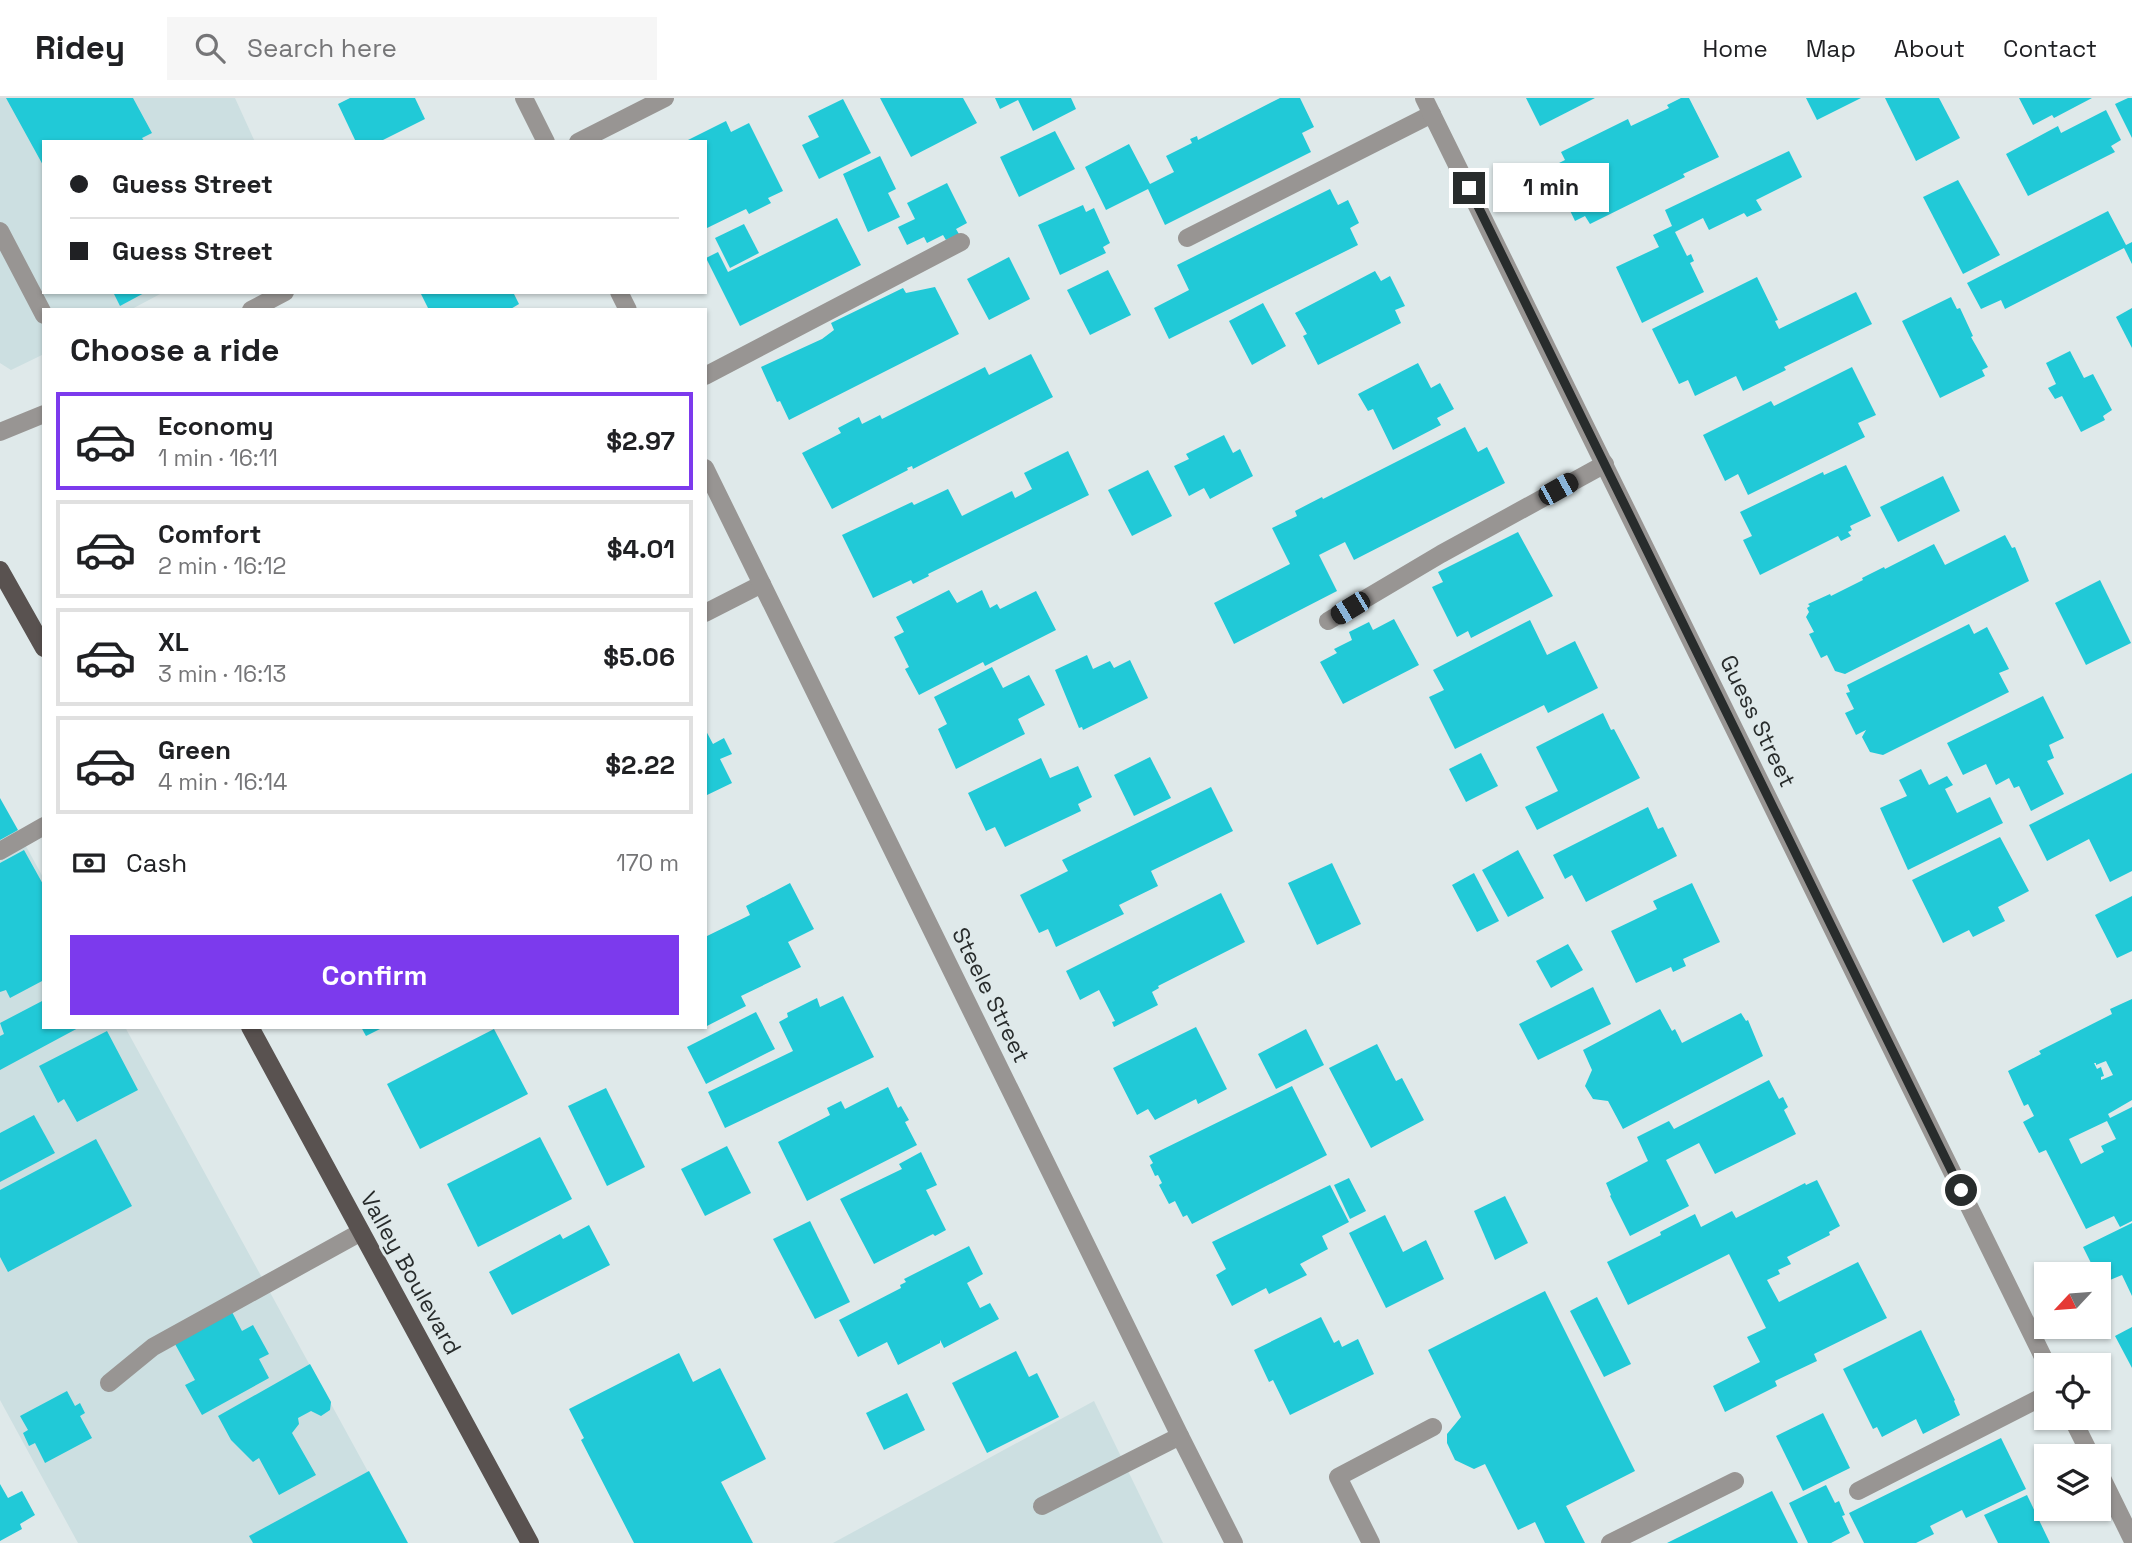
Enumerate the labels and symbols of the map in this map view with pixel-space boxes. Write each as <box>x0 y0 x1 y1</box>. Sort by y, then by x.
callout: 1 min <box>1494 164 1609 212</box>
route end <box>1453 172 1485 204</box>
car <box>1535 470 1582 508</box>
car <box>1327 588 1374 628</box>
street label: Guess Street <box>1713 650 1803 792</box>
street label: Steele Street <box>945 922 1037 1068</box>
route start <box>1945 1174 1977 1206</box>
street label: Valley Boulevard <box>354 1186 468 1360</box>
north arrow <box>2034 1262 2110 1339</box>

